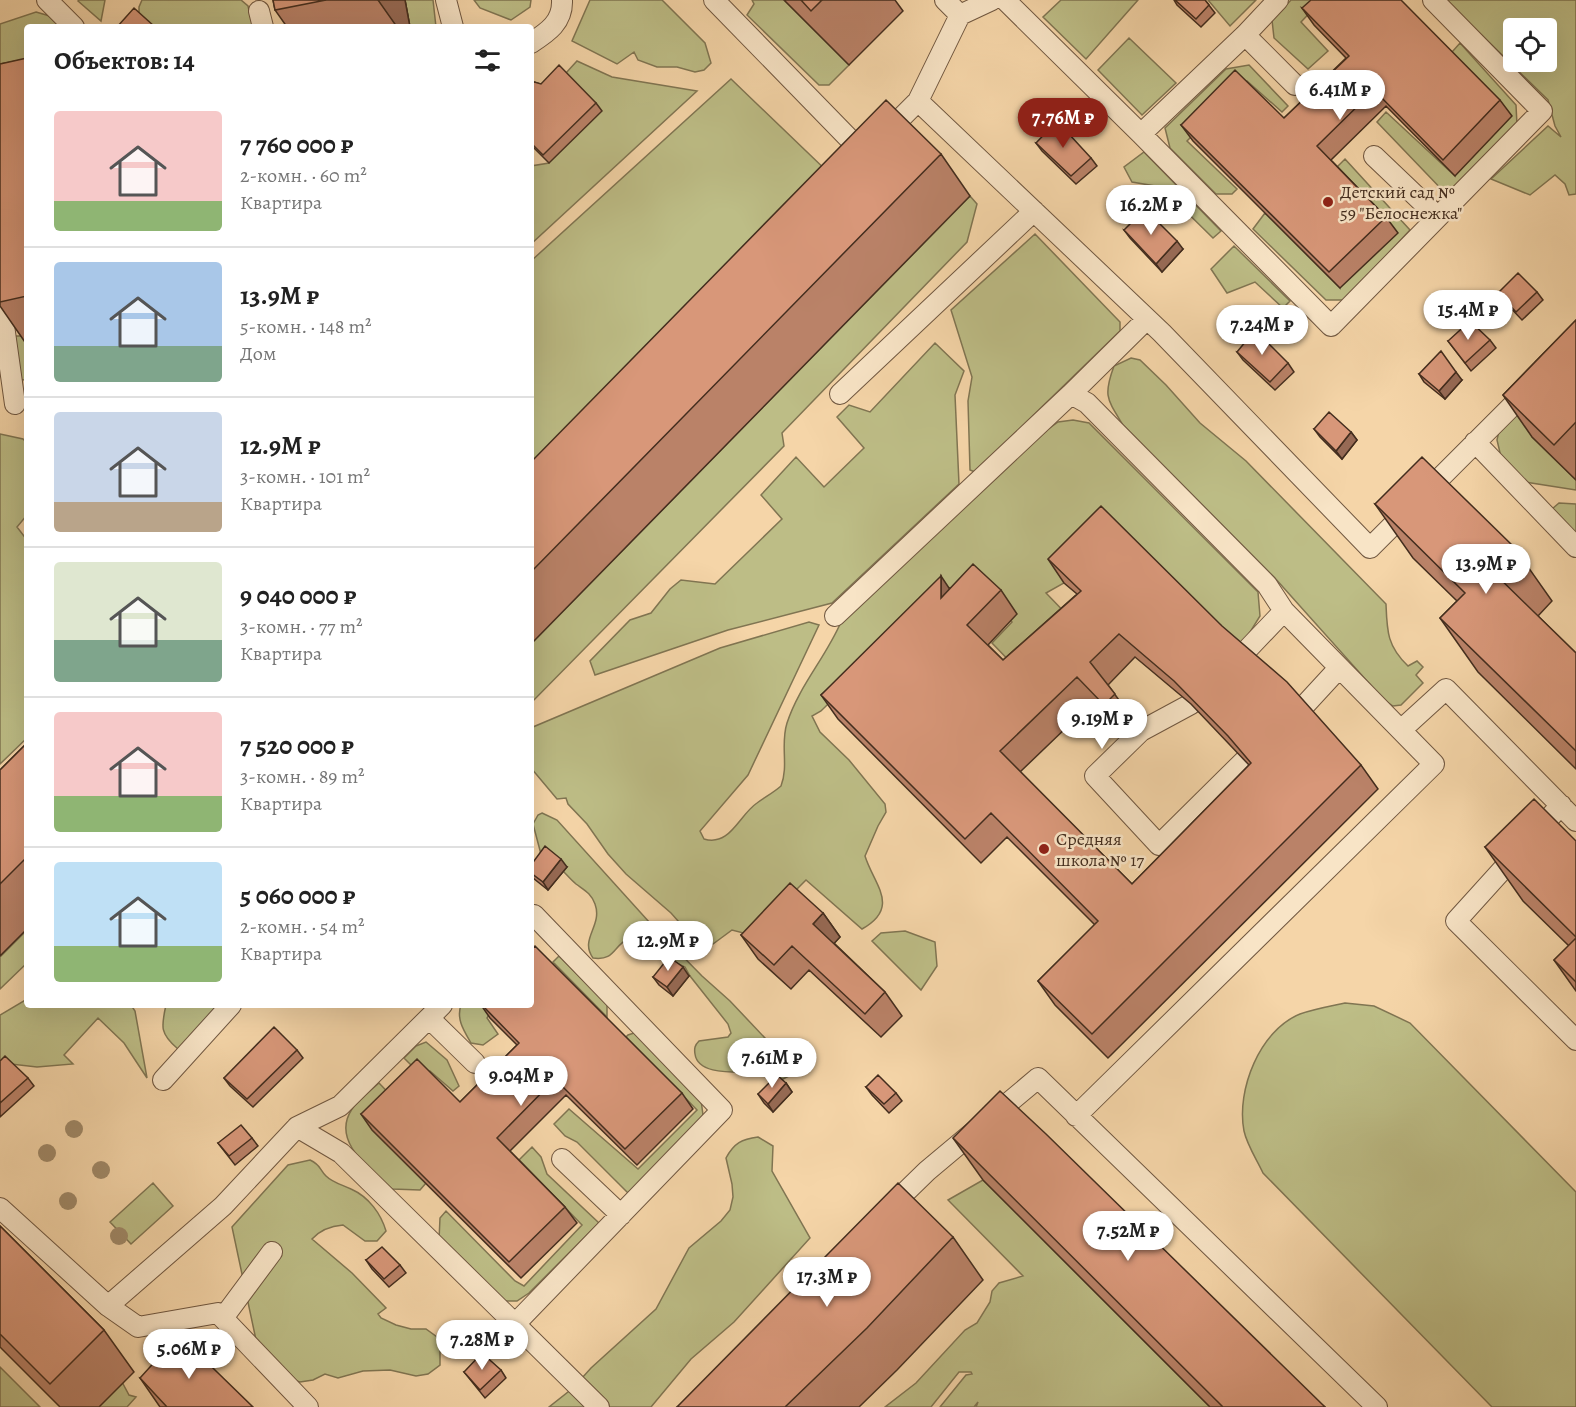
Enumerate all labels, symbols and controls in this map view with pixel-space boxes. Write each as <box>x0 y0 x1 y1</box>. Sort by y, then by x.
map controls <box>1503 18 1557 72</box>
button: locate <box>1503 18 1557 72</box>
text: Объектов: 14 <box>54 43 195 78</box>
icon: filters <box>471 44 504 77</box>
pin: 6.41M ₽ <box>1285 70 1395 121</box>
text: 6.41M ₽ <box>1309 76 1371 103</box>
pin: 7.76M ₽ <box>1008 98 1118 149</box>
text: 7.76M ₽ <box>1032 104 1094 131</box>
text: 7 760 000 ₽ <box>240 127 353 162</box>
icon: home <box>102 135 174 207</box>
text: 2-комн. · 60 m² <box>240 162 367 189</box>
place label: Детский сад № 59 "Белоснежка" <box>1340 180 1462 225</box>
pin: 16.2M ₽ <box>1096 185 1206 236</box>
text: Квартира <box>240 189 322 216</box>
text: 16.2M ₽ <box>1120 191 1182 218</box>
marker: Детский сад № 59 "Белоснежка" <box>1321 195 1335 209</box>
text: 13.9M ₽ <box>240 278 319 313</box>
icon: home <box>102 286 174 358</box>
pin: 15.4M ₽ <box>1413 290 1523 341</box>
text: 15.4M ₽ <box>1437 296 1499 323</box>
pin: 7.24M ₽ <box>1207 305 1317 356</box>
text: 7.24M ₽ <box>1230 311 1294 338</box>
text: 5-комн. · 148 m² <box>240 313 372 340</box>
text: Дом <box>240 340 276 367</box>
text: 12.9M ₽ <box>240 428 321 463</box>
icon: home <box>102 436 174 508</box>
text: 3-комн. · 101 m² <box>240 463 370 490</box>
text: Квартира <box>240 490 322 517</box>
pin: 13.9M ₽ <box>1431 544 1541 595</box>
text: 13.9M ₽ <box>1456 550 1516 577</box>
text: 9 040 000 ₽ <box>240 578 356 613</box>
icon: home <box>102 586 174 658</box>
text: 3-комн. · 77 m² <box>240 613 363 640</box>
text: Квартира <box>240 640 322 667</box>
pin: 9.19M ₽ <box>1047 699 1157 750</box>
text: 9.19M ₽ <box>1071 705 1133 732</box>
text: 7 520 000 ₽ <box>240 728 354 763</box>
icon: home <box>102 736 174 808</box>
text: 3-комн. · 89 m² <box>240 763 365 790</box>
text: Квартира <box>240 790 322 817</box>
place label: Средняя школа № 17 <box>1056 827 1144 872</box>
marker: Средняя школа № 17 <box>1037 842 1051 856</box>
text: 5 060 000 ₽ <box>240 878 355 913</box>
icon: home <box>102 886 174 958</box>
text: 2-комн. · 54 m² <box>240 913 365 940</box>
pin: 12.9M ₽ <box>613 921 723 972</box>
text: 12.9M ₽ <box>637 927 699 954</box>
text: Квартира <box>240 940 322 967</box>
pin: 7.61M ₽ <box>717 1038 827 1089</box>
text: 7.61M ₽ <box>742 1044 803 1071</box>
pin: 9.04M ₽ <box>466 1056 576 1107</box>
text: 9.04M ₽ <box>489 1062 553 1089</box>
pin: 7.52M ₽ <box>1073 1211 1183 1262</box>
text: 7.52M ₽ <box>1097 1217 1159 1244</box>
pin: 17.3M ₽ <box>772 1257 882 1308</box>
text: 17.3M ₽ <box>797 1263 857 1290</box>
pin: 7.28M ₽ <box>427 1320 537 1371</box>
text: 7.28M ₽ <box>450 1326 514 1353</box>
pin: 5.06M ₽ <box>134 1329 244 1380</box>
text: 5.06M ₽ <box>157 1335 221 1362</box>

